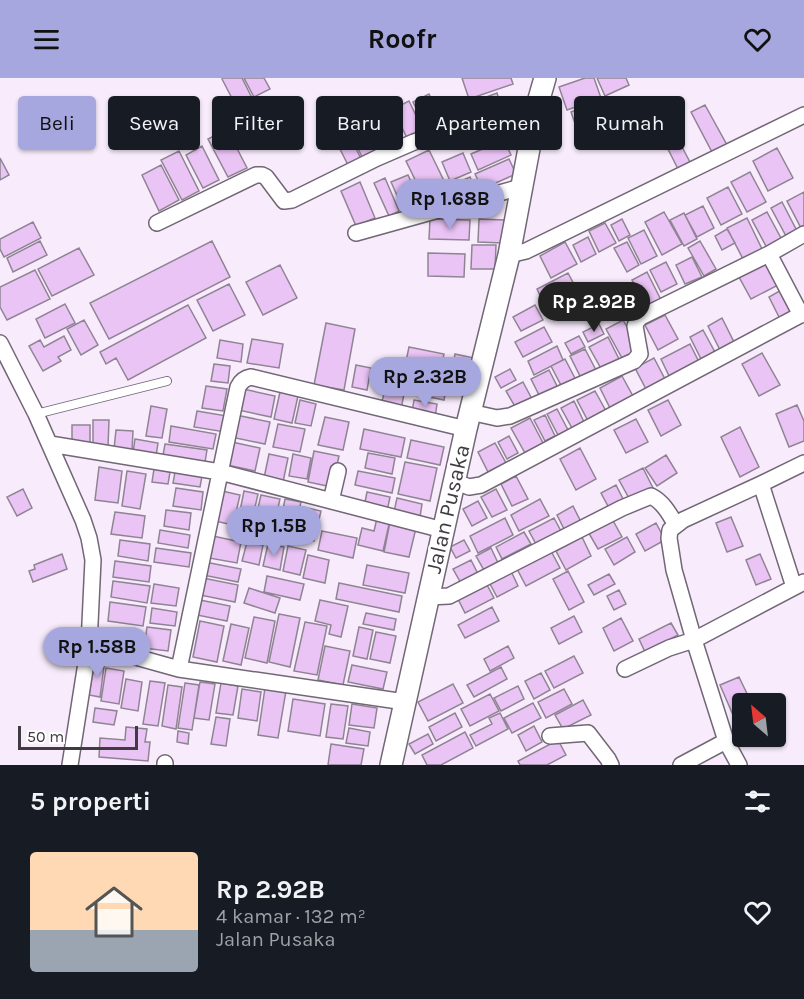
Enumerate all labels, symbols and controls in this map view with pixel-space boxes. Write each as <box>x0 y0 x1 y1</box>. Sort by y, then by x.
icon: menu <box>30 23 63 56</box>
text: Roofr <box>368 23 436 55</box>
icon: heart <box>741 23 774 56</box>
chip: Beli <box>18 96 96 150</box>
chip: Sewa <box>108 96 200 150</box>
chip: Filter <box>212 96 304 150</box>
chip: Baru <box>316 96 403 150</box>
chip: Apartemen <box>415 96 562 150</box>
chip: Rumah <box>574 96 685 150</box>
pin: Rp 1.68B <box>388 179 512 230</box>
text: Rp 1.68B <box>410 187 490 210</box>
pin: Rp 2.92B <box>532 282 656 333</box>
text: Rp 2.92B <box>552 290 636 313</box>
pin: Rp 2.32B <box>363 357 487 408</box>
text: Rp 2.32B <box>383 365 467 388</box>
street label: Jalan Pusaka <box>421 442 475 576</box>
pin: Rp 1.5B <box>219 506 329 557</box>
text: Rp 1.5B <box>241 514 307 537</box>
pin: Rp 1.58B <box>35 627 159 678</box>
text: Rp 1.58B <box>57 635 137 658</box>
north arrow <box>732 693 786 747</box>
map controls <box>732 693 786 747</box>
scale bar <box>18 723 138 750</box>
text: 50 m <box>27 727 64 746</box>
icon: filters <box>741 785 774 818</box>
text: 5 properti <box>30 786 151 817</box>
text: Rp 2.92B <box>216 874 325 905</box>
icon: home <box>78 876 150 948</box>
icon: heart <box>741 896 774 929</box>
text: 4 kamar · 132 m² <box>216 905 366 928</box>
text: Jalan Pusaka <box>216 928 336 951</box>

